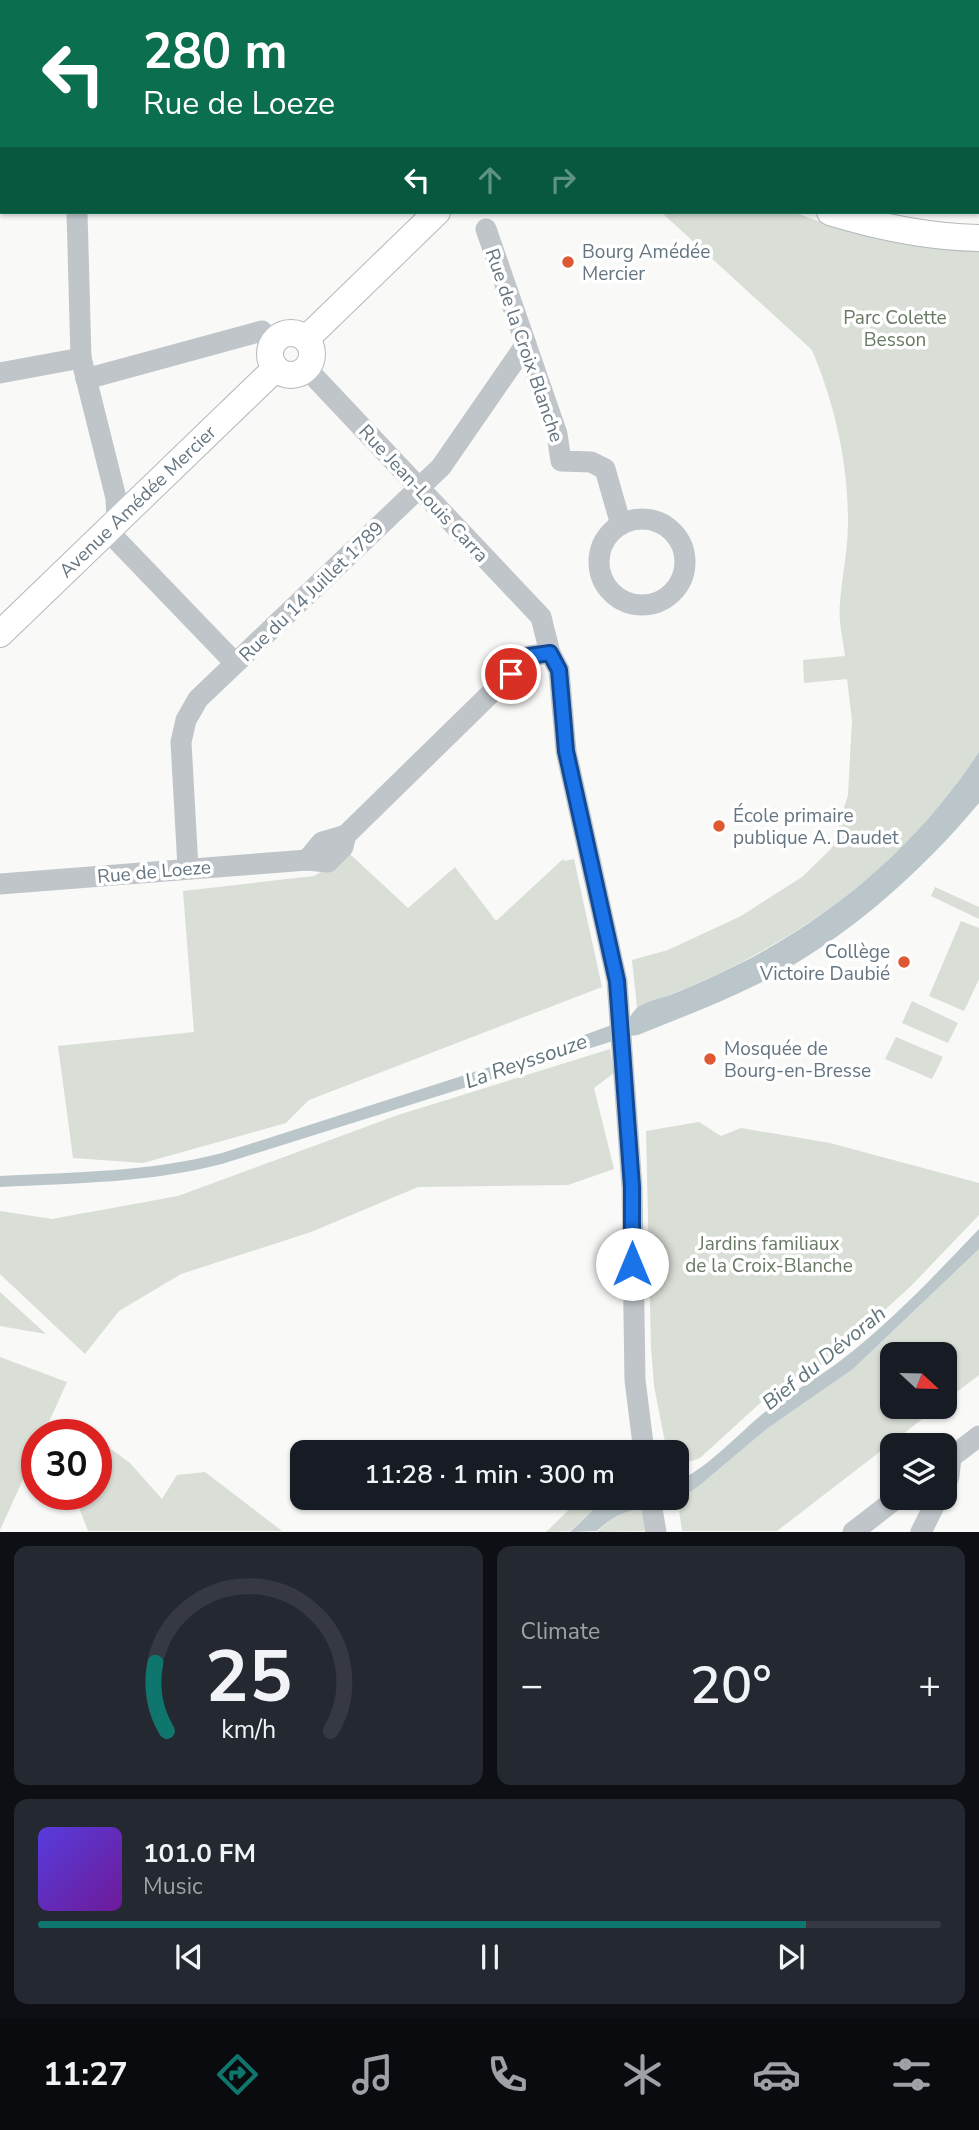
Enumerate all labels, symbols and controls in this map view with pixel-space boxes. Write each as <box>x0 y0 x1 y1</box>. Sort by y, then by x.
text: 280 m <box>143 18 287 85</box>
icon: left <box>28 28 119 119</box>
text: Rue de Loeze <box>143 82 335 125</box>
icon: left <box>398 161 436 199</box>
icon: ahead <box>471 161 509 199</box>
icon: right <box>544 161 582 199</box>
place label: Bourg Amédée Mercier <box>582 239 710 287</box>
street label: Rue de la Croix Blanche <box>479 245 569 446</box>
marker: Bourg Amédée Mercier <box>560 254 576 270</box>
park label: Parc Colette Besson <box>843 305 947 353</box>
street label: Rue Jean-Louis Carra <box>353 419 494 568</box>
street label: Avenue Amédée Mercier <box>53 420 222 584</box>
street label: Rue du 14 Juillet 1789 <box>234 516 390 668</box>
pin <box>481 644 541 704</box>
icon: arrive <box>492 655 530 693</box>
place label: École primaire publique A. Daudet <box>733 803 899 851</box>
marker: École primaire publique A. Daudet <box>711 818 727 834</box>
street label: Rue de Loeze <box>96 854 212 890</box>
place label: Collège Victoire Daubié <box>759 939 890 987</box>
marker: Collège Victoire Daubié <box>896 954 912 970</box>
water label: La Reyssouze <box>461 1027 591 1095</box>
place label: Mosquée de Bourg-en-Bresse <box>724 1036 871 1084</box>
marker: Mosquée de Bourg-en-Bresse <box>702 1051 718 1067</box>
position arrow <box>595 1227 669 1301</box>
park label: Jardins familiaux de la Croix-Blanche <box>685 1231 853 1279</box>
water label: Bief du Dévorah <box>756 1299 892 1417</box>
north arrow <box>880 1342 957 1419</box>
map controls <box>880 1342 957 1510</box>
speed limit sign: 30 <box>21 1419 112 1510</box>
button: layers <box>880 1433 957 1510</box>
text: 11:28 · 1 min · 300 m <box>364 1457 615 1492</box>
text: Climate <box>521 1616 600 1647</box>
text: 25 <box>205 1628 292 1728</box>
text: 20° <box>690 1650 772 1721</box>
text: − <box>521 1660 543 1711</box>
text: + <box>918 1660 941 1711</box>
text: km/h <box>221 1713 276 1747</box>
text: 101.0 FM <box>143 1836 256 1871</box>
text: Music <box>143 1871 203 1902</box>
icon: previous <box>170 1938 208 1976</box>
icon: pause <box>471 1938 509 1976</box>
icon: next <box>772 1938 810 1976</box>
icon: directions <box>213 2050 262 2099</box>
icon: music <box>348 2050 397 2099</box>
icon: phone <box>483 2050 532 2099</box>
icon: climate <box>618 2050 667 2099</box>
icon: car <box>752 2050 801 2099</box>
icon: filters <box>887 2050 936 2099</box>
text: 11:27 <box>43 2053 128 2096</box>

